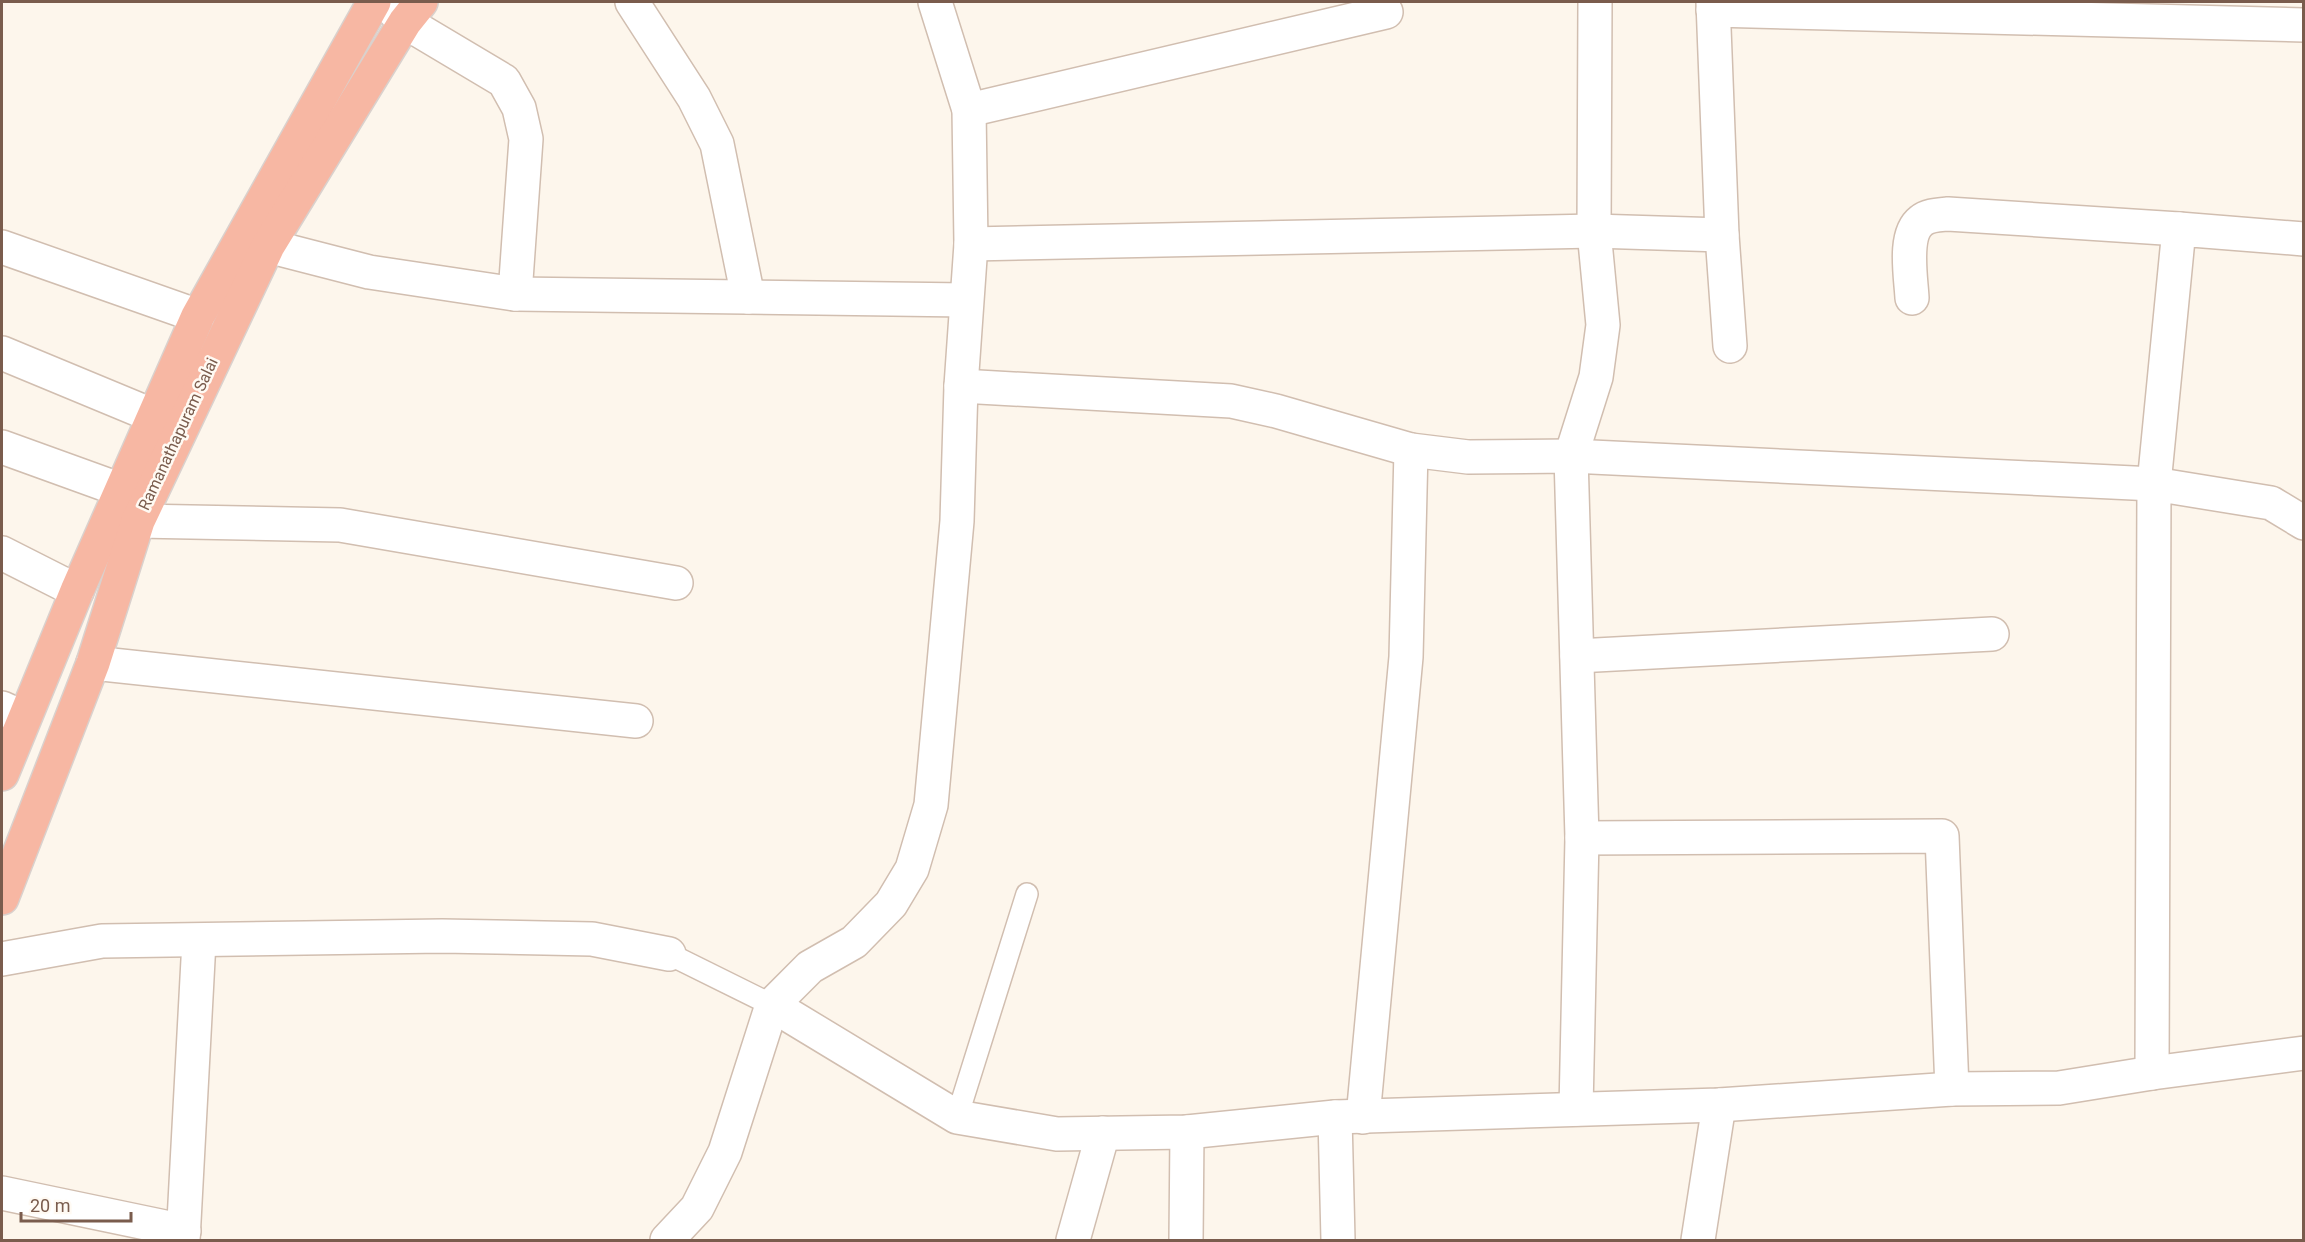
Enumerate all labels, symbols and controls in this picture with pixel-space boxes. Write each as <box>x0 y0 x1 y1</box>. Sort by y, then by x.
street label: Ramanathapuram Salai <box>134 355 222 513</box>
scale bar <box>21 1185 130 1223</box>
text: 20 m <box>30 1195 70 1216</box>

